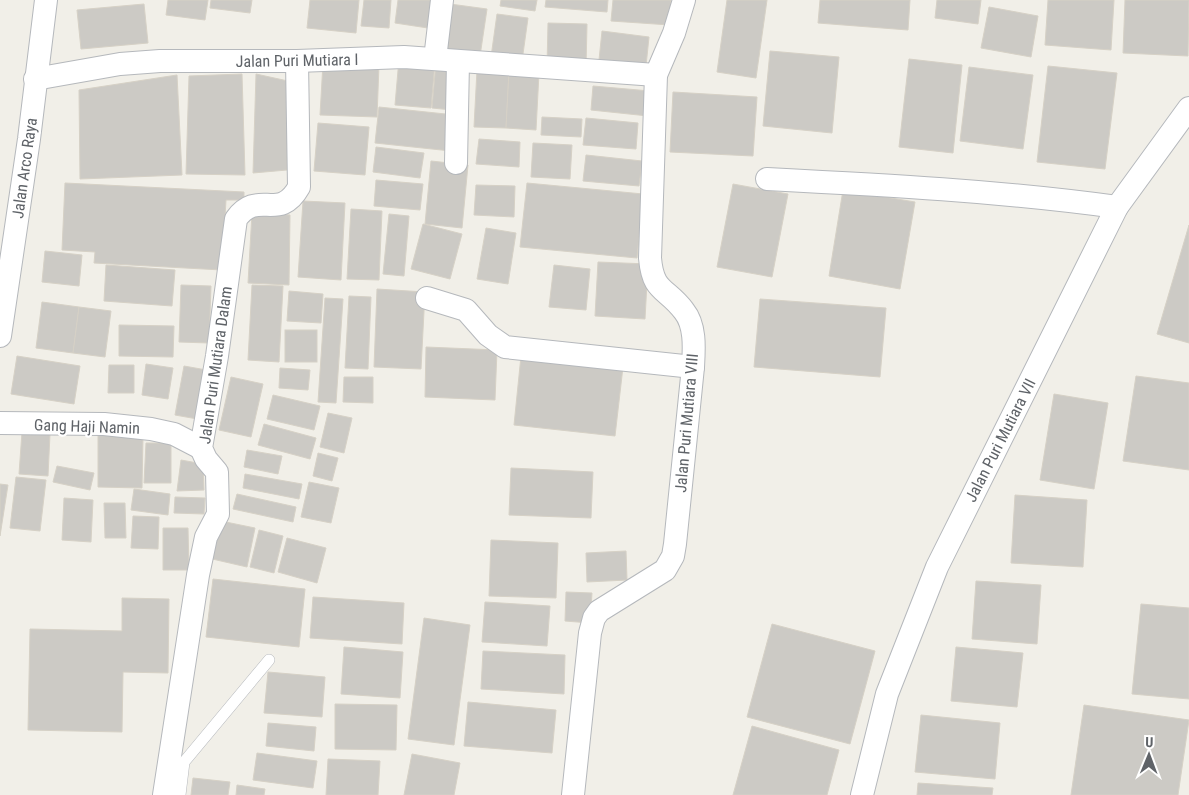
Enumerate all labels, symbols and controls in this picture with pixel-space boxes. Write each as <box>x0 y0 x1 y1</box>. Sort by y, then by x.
street label: Jalan Puri Mutiara I <box>235 50 359 71</box>
street label: Jalan Arco Raya <box>8 117 41 220</box>
street label: Jalan Puri Mutiara Dalam <box>195 285 236 445</box>
street label: Jalan Puri Mutiara VIII <box>671 353 702 493</box>
street label: Jalan Puri Mutiara VII <box>961 375 1040 505</box>
street label: Gang Haji Namin <box>34 415 140 438</box>
north arrow <box>1124 730 1174 780</box>
text: U <box>1145 734 1153 750</box>

